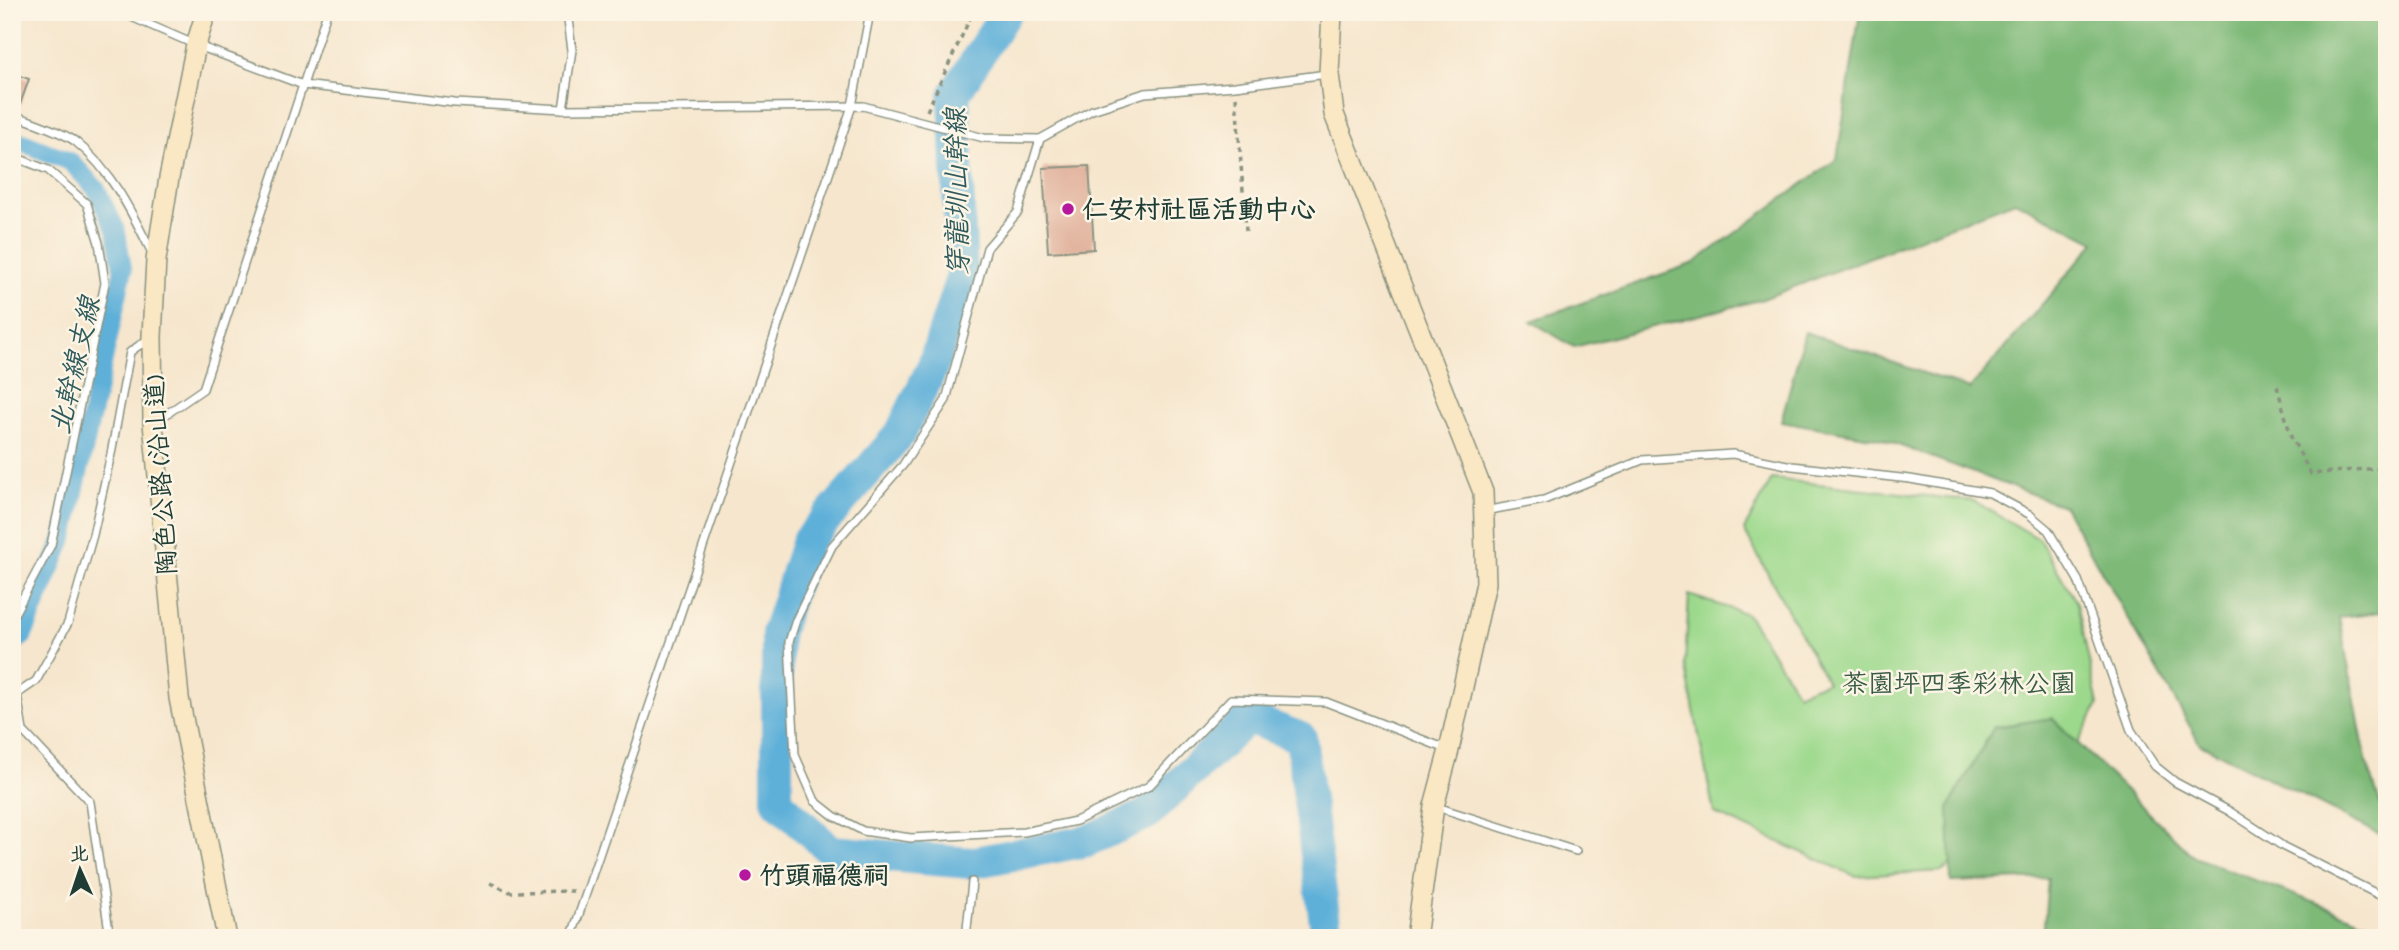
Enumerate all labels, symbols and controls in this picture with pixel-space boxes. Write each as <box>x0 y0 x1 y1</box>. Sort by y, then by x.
water label: 穿龍圳山幹線 <box>940 106 982 276</box>
place label: 仁安村社區活動中心 <box>1082 194 1316 231</box>
marker: 仁安村社區活動中心 <box>1060 201 1076 217</box>
water label: 北幹線支線 <box>44 291 115 439</box>
street label: 陶色公路 (沿山道) <box>138 373 189 576</box>
park label: 茶園坪四季彩林公園 <box>1842 668 2076 705</box>
north arrow <box>46 834 116 904</box>
text: 北 <box>69 843 89 870</box>
place label: 竹頭福德祠 <box>759 860 889 897</box>
marker: 竹頭福德祠 <box>737 867 753 883</box>

